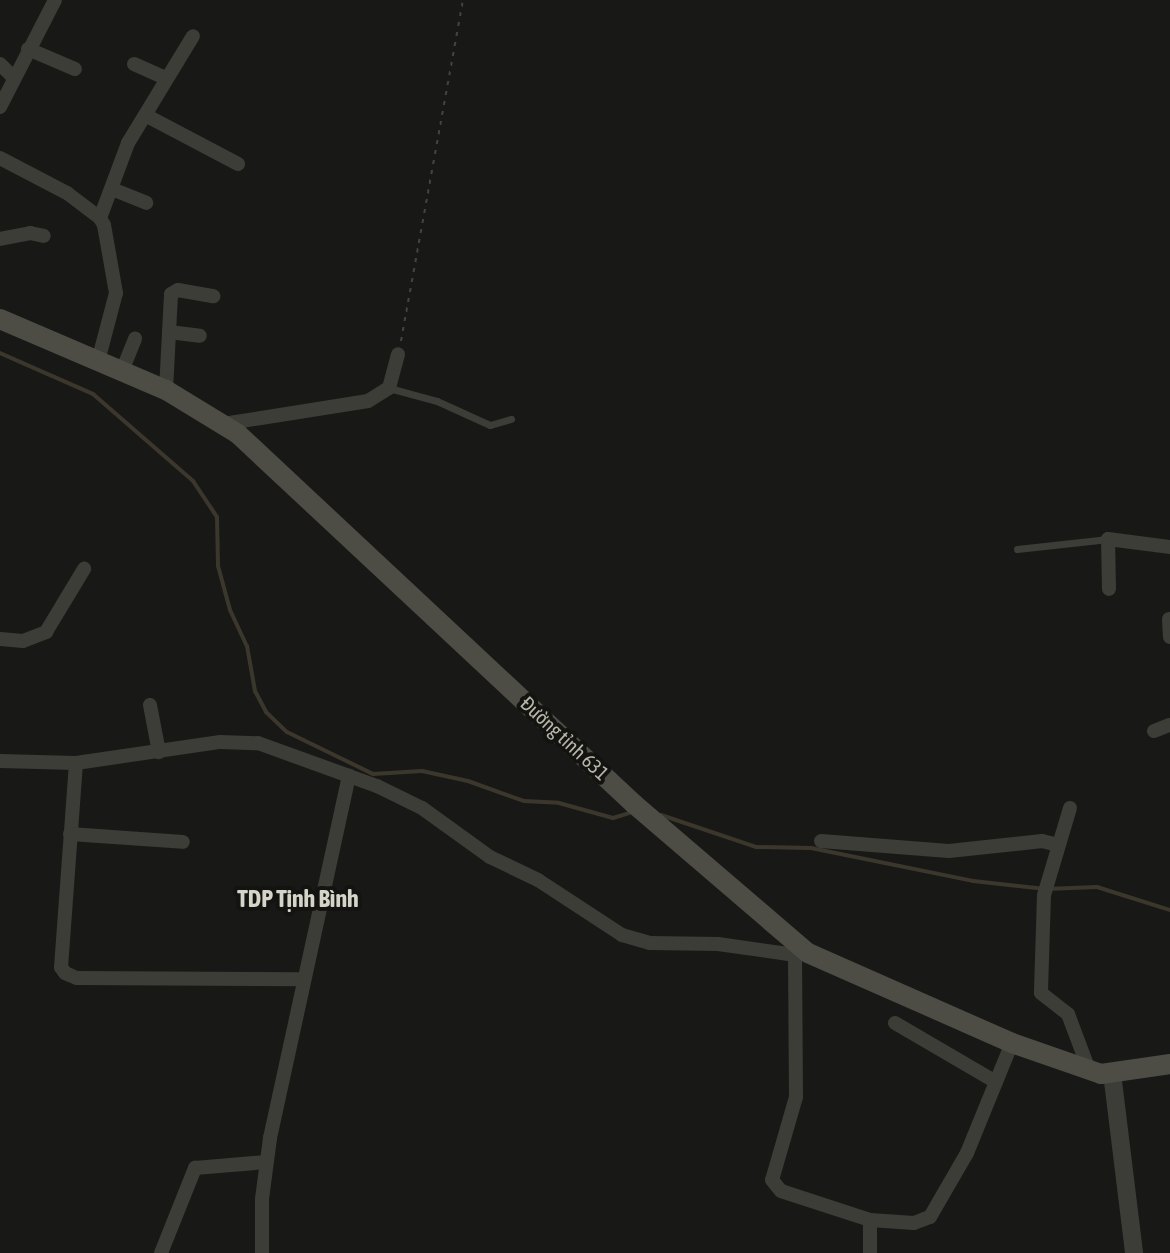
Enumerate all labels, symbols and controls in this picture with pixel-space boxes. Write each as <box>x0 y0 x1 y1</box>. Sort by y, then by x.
street label: Đường tỉnh 631 <box>516 691 614 785</box>
district label: TDP Tịnh Bình <box>237 885 359 913</box>

